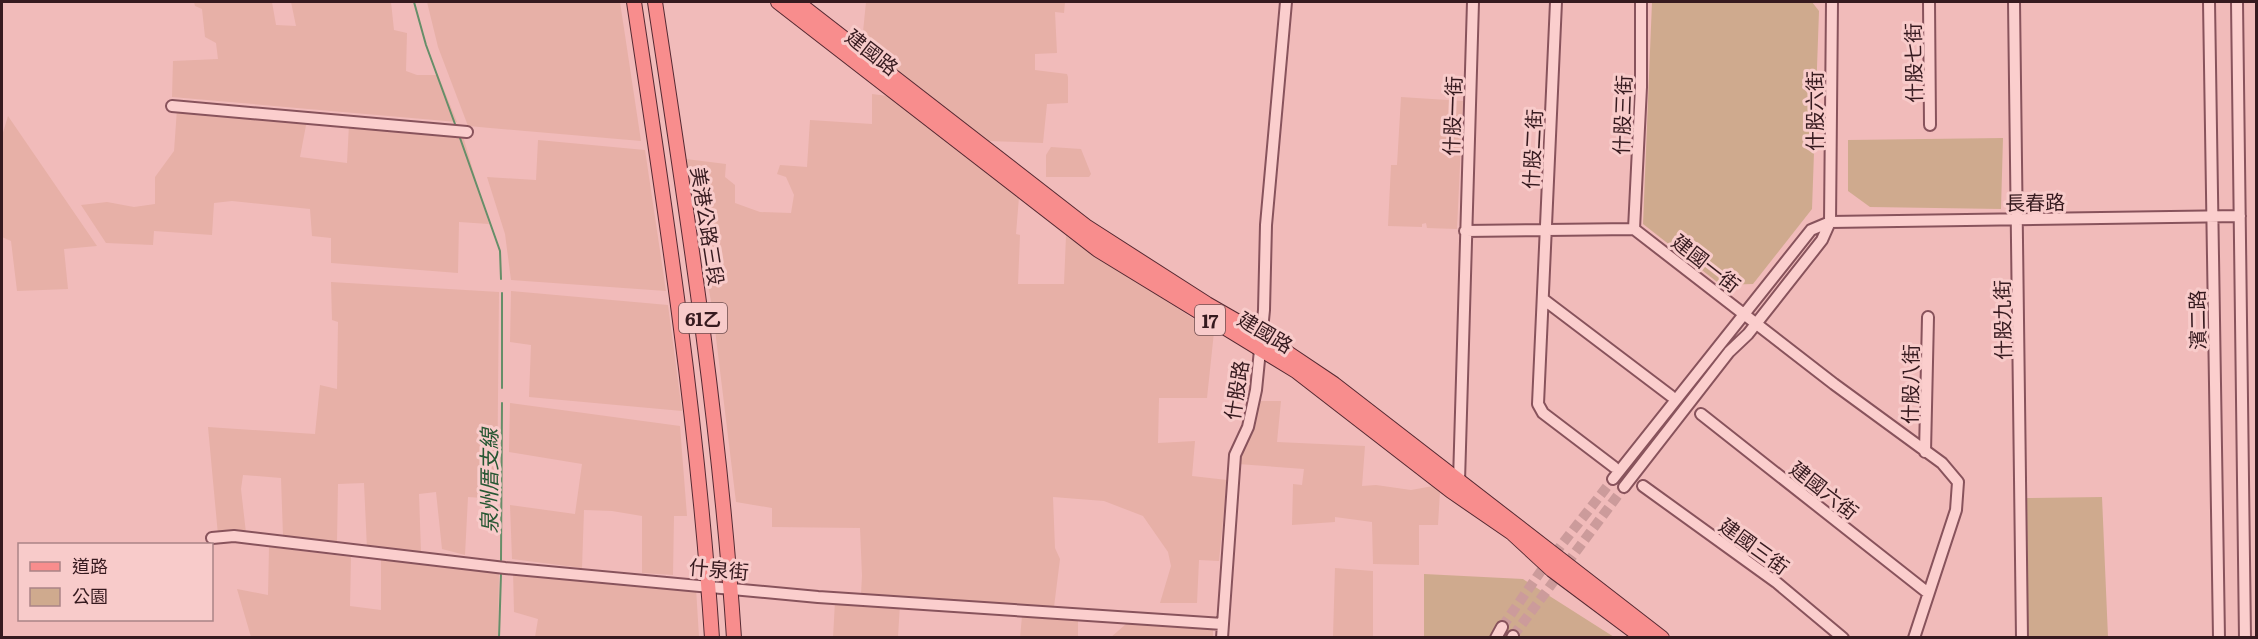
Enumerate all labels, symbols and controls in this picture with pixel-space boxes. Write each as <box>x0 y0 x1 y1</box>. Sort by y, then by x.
street label: 建國路 <box>840 21 906 81</box>
street label: 什股七街 <box>1896 23 1928 103</box>
street label: 什股六街 <box>1798 71 1828 151</box>
street label: 什股三街 <box>1605 75 1637 155</box>
street label: 什股一街 <box>1435 76 1467 156</box>
street label: 什股二街 <box>1514 108 1548 190</box>
street label: 美港公路三段 <box>685 164 733 288</box>
street label: 長春路 <box>2005 185 2065 217</box>
street label: 建國一街 <box>1666 226 1748 298</box>
street label: 什股九街 <box>1985 280 2017 360</box>
street label: 濱二路 <box>2180 290 2212 350</box>
road number: 61乙 <box>679 303 727 333</box>
street label: 建國路 <box>1233 303 1299 359</box>
road number: 17 <box>1195 305 1225 335</box>
street label: 什股八街 <box>1893 344 1925 424</box>
street label: 什股路 <box>1215 358 1255 422</box>
water label: 泉州厝支線 <box>472 427 503 534</box>
street label: 建國六街 <box>1784 453 1866 525</box>
street label: 建國三街 <box>1714 509 1796 581</box>
legend <box>18 543 213 621</box>
street label: 什泉街 <box>688 550 750 586</box>
text: 道路 <box>72 552 108 579</box>
text: 公園 <box>72 582 108 609</box>

